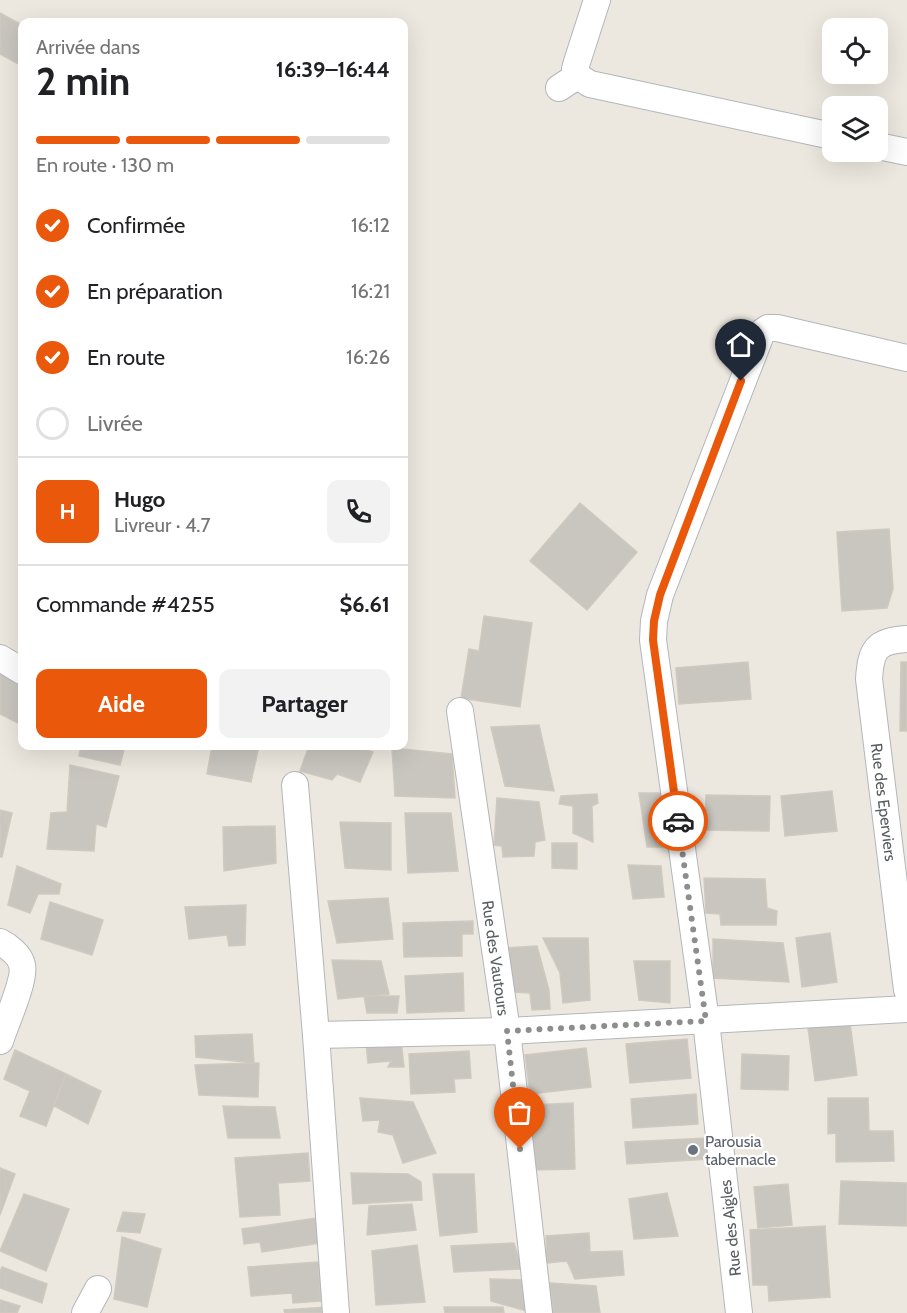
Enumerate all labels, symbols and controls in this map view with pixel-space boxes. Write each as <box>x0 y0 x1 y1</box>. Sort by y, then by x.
map controls <box>822 18 888 162</box>
button: locate <box>822 18 888 84</box>
text: Arrivée dans <box>36 35 140 59</box>
text: 16:39–16:44 <box>276 56 390 83</box>
text: 2 min <box>36 57 130 105</box>
button: layers <box>822 96 888 162</box>
text: En route · 130 m <box>36 153 174 177</box>
icon: check <box>36 209 69 242</box>
text: Confirmée <box>87 212 185 239</box>
text: 16:12 <box>351 213 390 237</box>
icon: check <box>36 275 69 308</box>
text: En préparation <box>87 278 223 305</box>
text: 16:21 <box>351 279 390 303</box>
pin <box>715 319 766 381</box>
icon: home <box>724 328 757 361</box>
icon: check <box>36 341 69 374</box>
text: En route <box>87 344 165 371</box>
text: 16:26 <box>346 345 390 369</box>
text: Livrée <box>87 410 143 437</box>
button: phone <box>327 480 390 543</box>
text: Hugo <box>114 486 165 513</box>
text: H <box>59 498 76 525</box>
text: Livreur · 4.7 <box>114 513 210 537</box>
text: Commande #4255 <box>36 591 215 618</box>
text: $6.61 <box>340 591 390 618</box>
button: Aide <box>36 669 207 738</box>
button: Partager <box>219 669 390 738</box>
street label: Rue des Eperviers <box>867 742 900 863</box>
courier <box>648 791 708 851</box>
icon: car <box>662 805 695 838</box>
street label: Rue des Vautours <box>478 899 513 1017</box>
pin <box>494 1087 545 1149</box>
icon: bag <box>503 1096 536 1129</box>
place label: Parousia tabernacle <box>705 1132 776 1169</box>
marker: Parousia tabernacle <box>686 1143 700 1157</box>
street label: Rue des Aigles <box>716 1179 745 1277</box>

